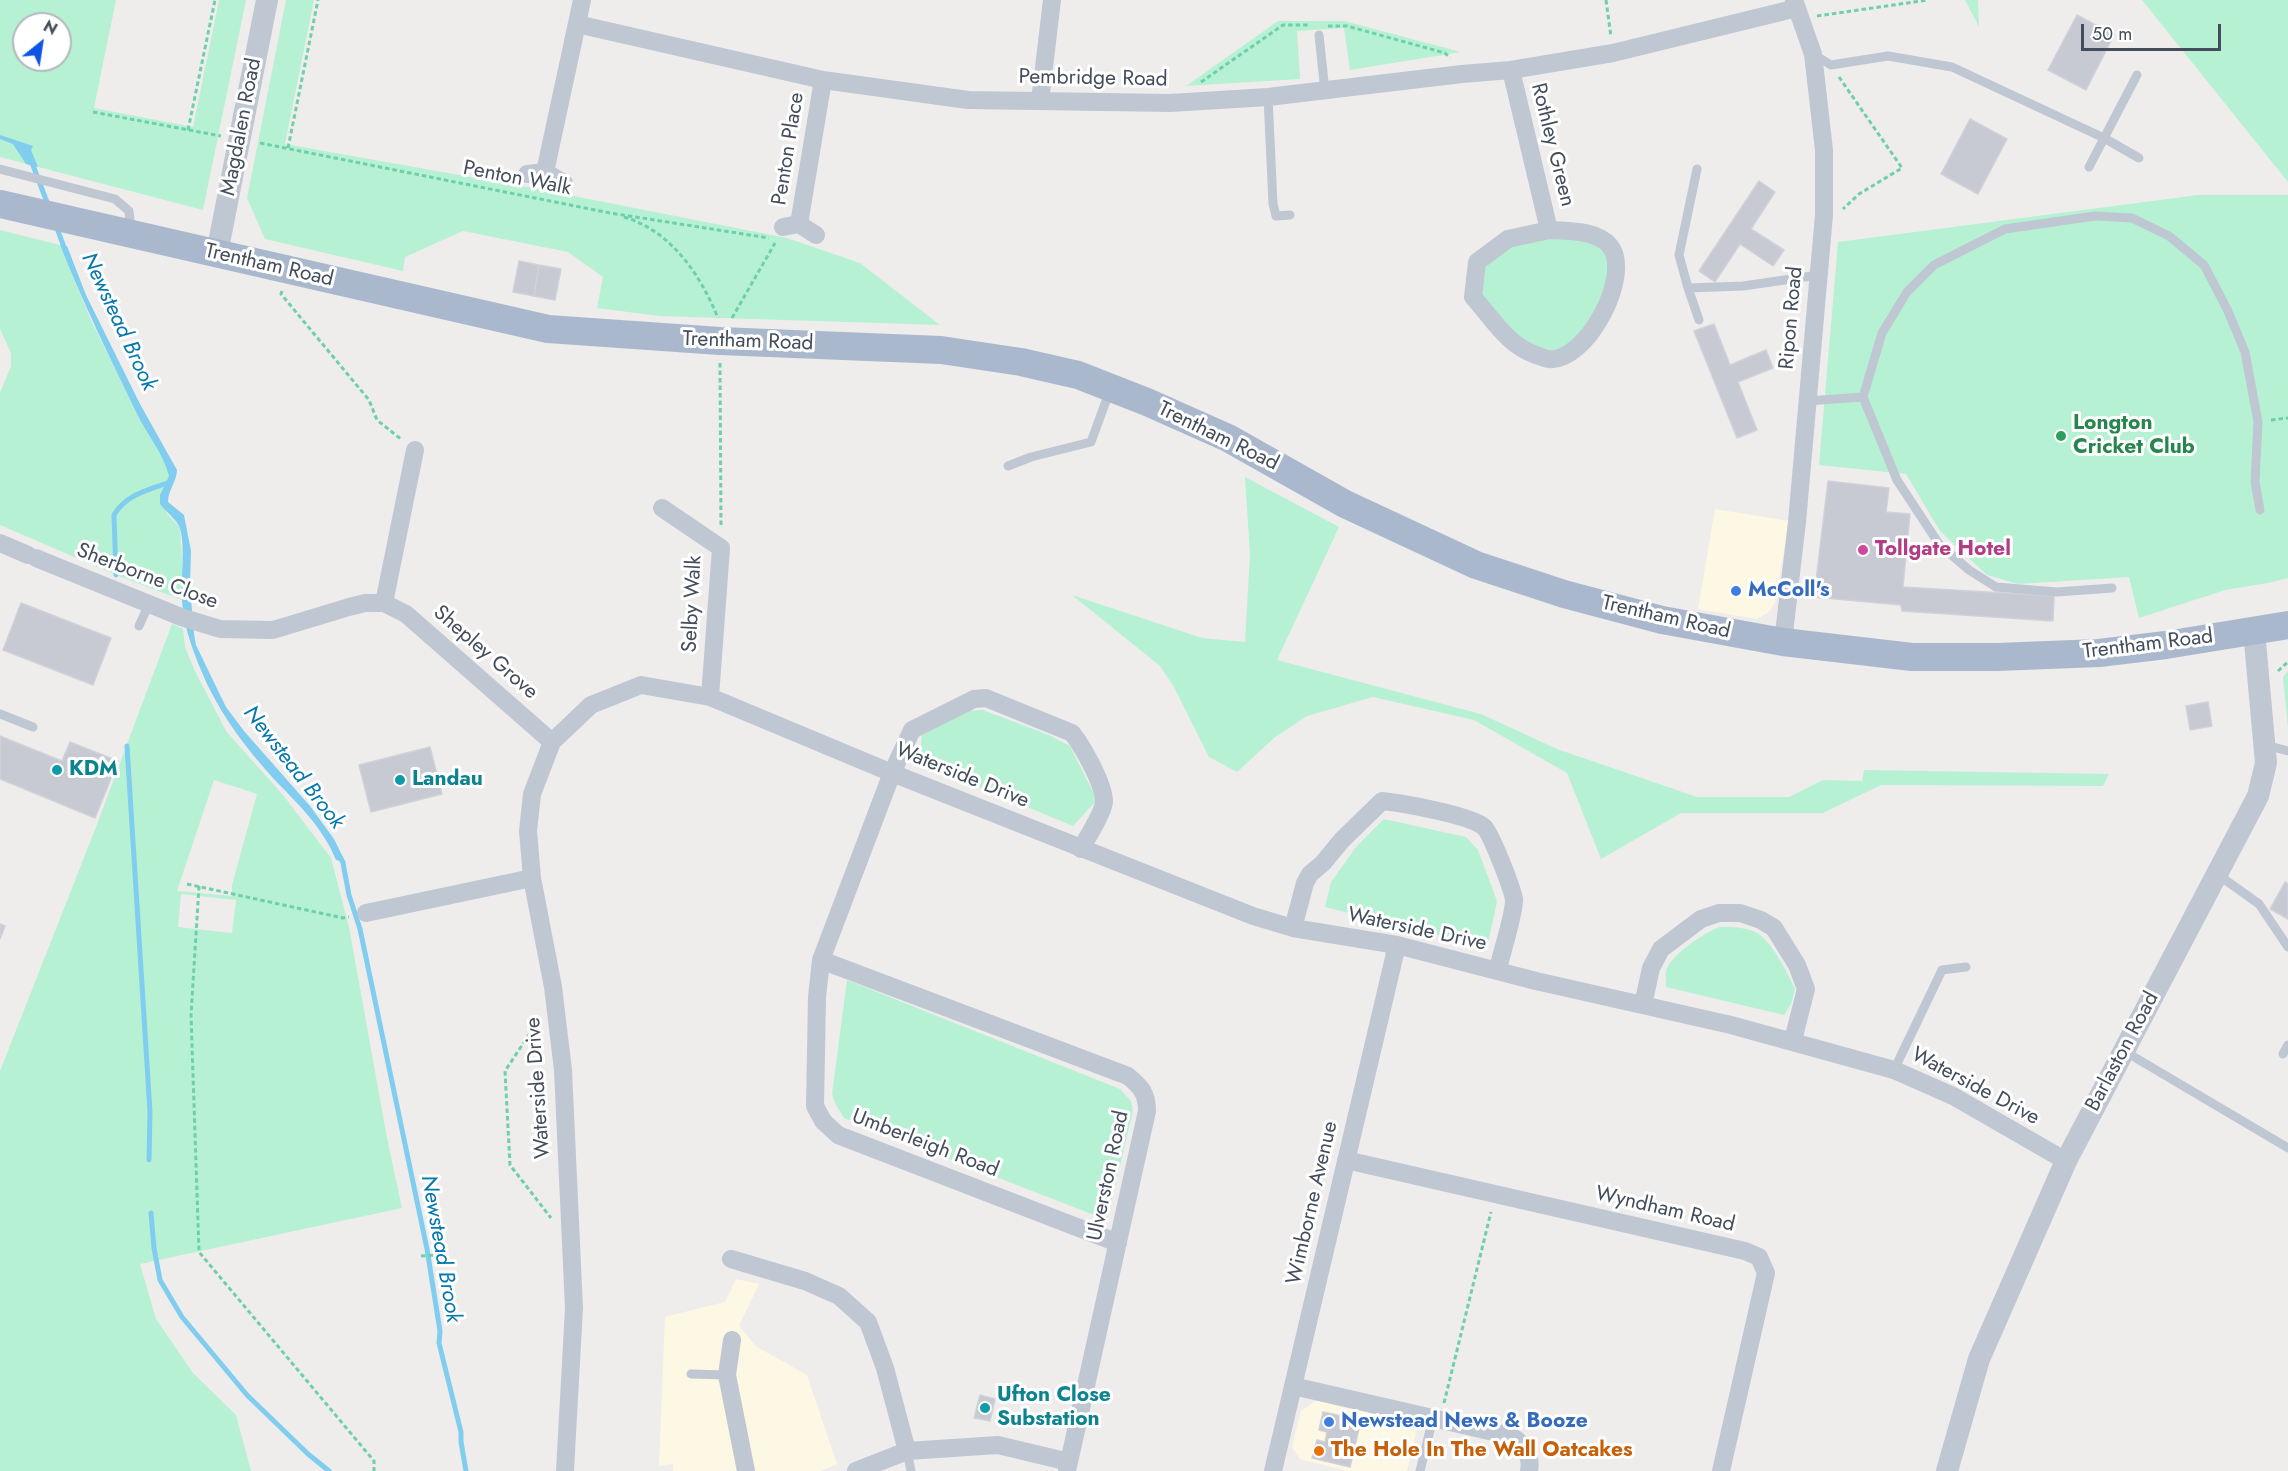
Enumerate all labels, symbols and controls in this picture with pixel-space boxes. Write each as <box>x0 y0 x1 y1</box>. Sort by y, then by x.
north arrow <box>12 12 72 72</box>
scale bar <box>2084 12 2224 50</box>
text: N <box>39 15 62 41</box>
text: 50 m <box>2092 21 2132 47</box>
street label: Magdalen Road <box>216 56 268 198</box>
street label: Pembridge Road <box>1018 65 1168 93</box>
street label: Rothley Green <box>1525 81 1579 209</box>
street label: Penton Place <box>768 91 810 207</box>
street label: Penton Walk <box>461 156 573 202</box>
street label: Trentham Road <box>202 239 336 293</box>
water label: Newstead Brook <box>75 249 161 395</box>
street label: Ripon Road <box>1775 265 1809 371</box>
street label: Trentham Road <box>682 327 814 357</box>
street label: Trentham Road <box>1154 397 1282 477</box>
place label: Longton Cricket Club <box>2073 411 2195 461</box>
marker: Longton Cricket Club <box>2054 429 2068 443</box>
place label: Tollgate Hotel <box>1875 537 2011 563</box>
street label: Sherborne Close <box>73 538 221 616</box>
marker: Tollgate Hotel <box>1856 543 1870 557</box>
street label: Selby Walk <box>678 555 708 653</box>
place label: McColl's <box>1748 578 1829 604</box>
marker: McColl's <box>1729 584 1743 598</box>
street label: Trentham Road <box>1599 591 1733 645</box>
street label: Shepley Grove <box>428 601 542 705</box>
street label: Trentham Road <box>2081 625 2215 665</box>
water label: Newstead Brook <box>237 701 349 835</box>
street label: Waterside Drive <box>892 738 1032 814</box>
place label: KDM <box>69 757 118 783</box>
marker: KDM <box>50 763 64 777</box>
place label: Landau <box>412 767 483 793</box>
marker: Landau <box>393 773 407 787</box>
street label: Waterside Drive <box>1345 903 1489 957</box>
street label: Barlaston Road <box>2081 988 2165 1116</box>
street label: Waterside Drive <box>521 1017 557 1159</box>
street label: Waterside Drive <box>1907 1043 2043 1131</box>
street label: Umberleigh Road <box>848 1104 1002 1184</box>
street label: Ulverston Road <box>1083 1109 1135 1243</box>
street label: Wimborne Avenue <box>1282 1119 1344 1287</box>
water label: Newstead Brook <box>414 1173 466 1325</box>
street label: Wyndham Road <box>1593 1182 1737 1238</box>
place label: Ufton Close Substation <box>997 1383 1111 1433</box>
marker: Ufton Close Substation <box>978 1401 992 1415</box>
place label: Newstead News & Booze <box>1341 1409 1588 1435</box>
marker: Newstead News & Booze <box>1322 1415 1336 1429</box>
place label: The Hole In The Wall Oatcakes <box>1331 1438 1633 1464</box>
marker: The Hole In The Wall Oatcakes <box>1312 1444 1326 1458</box>

